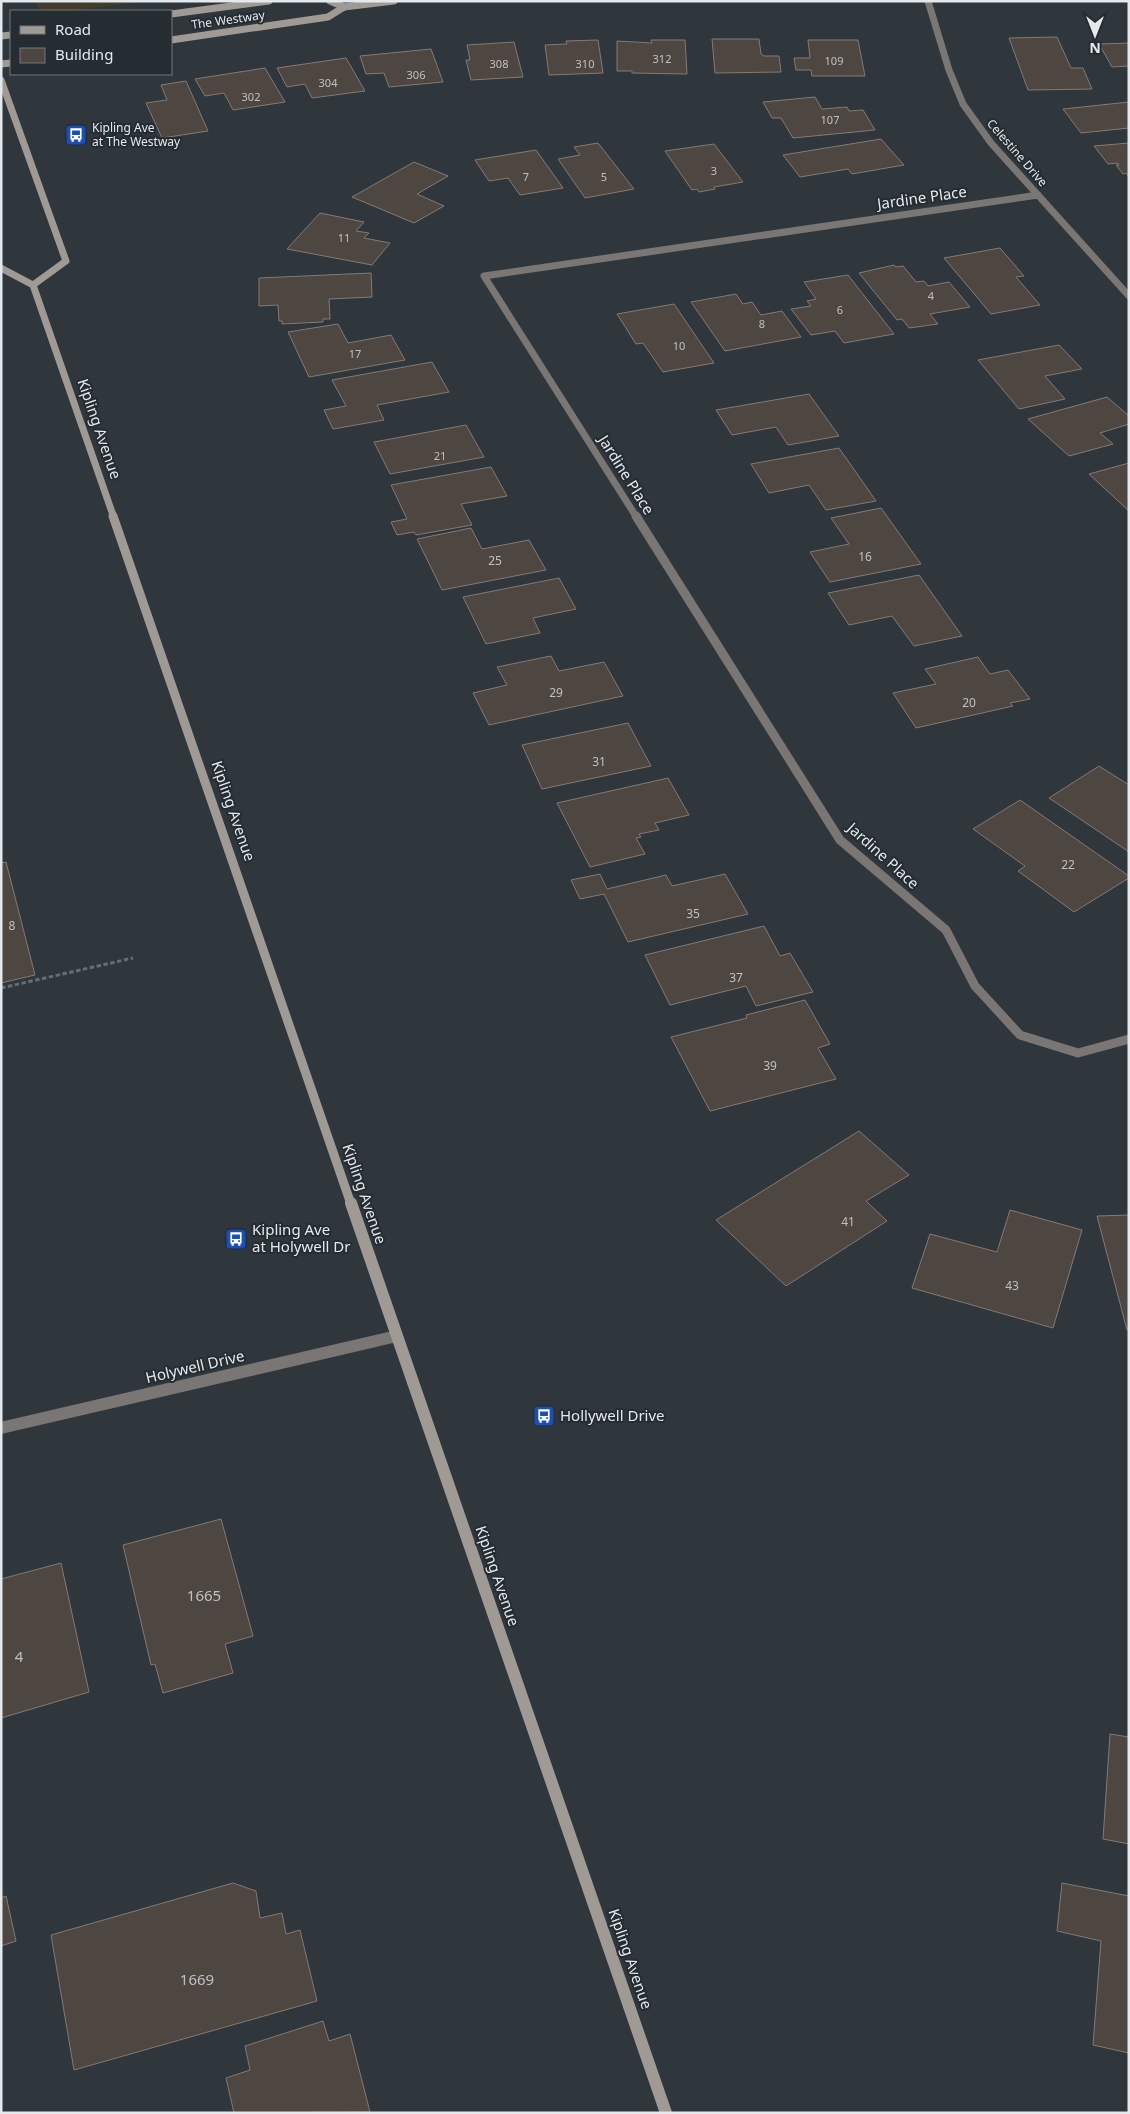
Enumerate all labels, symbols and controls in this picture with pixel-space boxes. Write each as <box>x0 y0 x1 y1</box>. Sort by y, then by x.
street label: The Westway <box>190 6 267 33</box>
legend <box>10 10 172 75</box>
north arrow <box>1070 10 1120 60</box>
text: Road <box>55 19 91 39</box>
text: N <box>1089 39 1101 58</box>
text: Building <box>55 44 113 64</box>
house number: 312 <box>653 51 671 66</box>
house number: 109 <box>825 53 843 68</box>
house number: 308 <box>490 56 508 71</box>
house number: 310 <box>576 56 594 71</box>
house number: 306 <box>407 67 425 82</box>
house number: 304 <box>319 75 338 90</box>
house number: 302 <box>242 89 260 104</box>
house number: 107 <box>821 112 839 127</box>
street label: Celestine Drive <box>983 115 1052 190</box>
place label: Kipling Ave at The Westway <box>92 119 181 150</box>
bus stop icon: Kipling Ave at The Westway <box>64 123 88 147</box>
house number: 3 <box>711 163 717 178</box>
house number: 7 <box>523 169 529 184</box>
house number: 5 <box>601 169 607 184</box>
street label: Jardine Place <box>874 181 968 213</box>
house number: 11 <box>338 230 350 245</box>
house number: 4 <box>928 288 935 303</box>
house number: 6 <box>837 302 843 317</box>
house number: 8 <box>759 316 765 331</box>
house number: 10 <box>673 338 685 353</box>
house number: 17 <box>349 346 361 361</box>
street label: Kipling Avenue <box>73 376 127 482</box>
street label: Jardine Place <box>593 429 659 518</box>
house number: 21 <box>434 448 446 463</box>
house number: 16 <box>858 548 872 565</box>
house number: 25 <box>488 552 502 569</box>
house number: 29 <box>549 684 563 701</box>
house number: 20 <box>962 694 976 711</box>
house number: 31 <box>592 753 606 770</box>
street label: Kipling Avenue <box>207 758 261 864</box>
street label: Jardine Place <box>842 816 924 893</box>
house number: 22 <box>1061 856 1075 873</box>
house number: 35 <box>686 905 700 922</box>
house number: 8 <box>9 917 16 934</box>
house number: 37 <box>729 969 743 986</box>
house number: 39 <box>763 1057 777 1074</box>
street label: Kipling Avenue <box>338 1141 392 1247</box>
house number: 41 <box>841 1213 855 1230</box>
place label: Kipling Ave at Holywell Dr <box>252 1219 350 1256</box>
bus stop icon: Kipling Ave at Holywell Dr <box>224 1227 248 1251</box>
house number: 43 <box>1005 1277 1019 1294</box>
street label: Holywell Drive <box>143 1345 246 1387</box>
bus stop icon: Hollywell Drive <box>532 1404 556 1428</box>
place label: Hollywell Drive <box>560 1405 665 1425</box>
street label: Kipling Avenue <box>471 1523 525 1629</box>
house number: 1665 <box>187 1585 221 1605</box>
house number: 4 <box>15 1646 24 1666</box>
street label: Kipling Avenue <box>604 1906 658 2012</box>
house number: 1669 <box>180 1969 214 1989</box>

